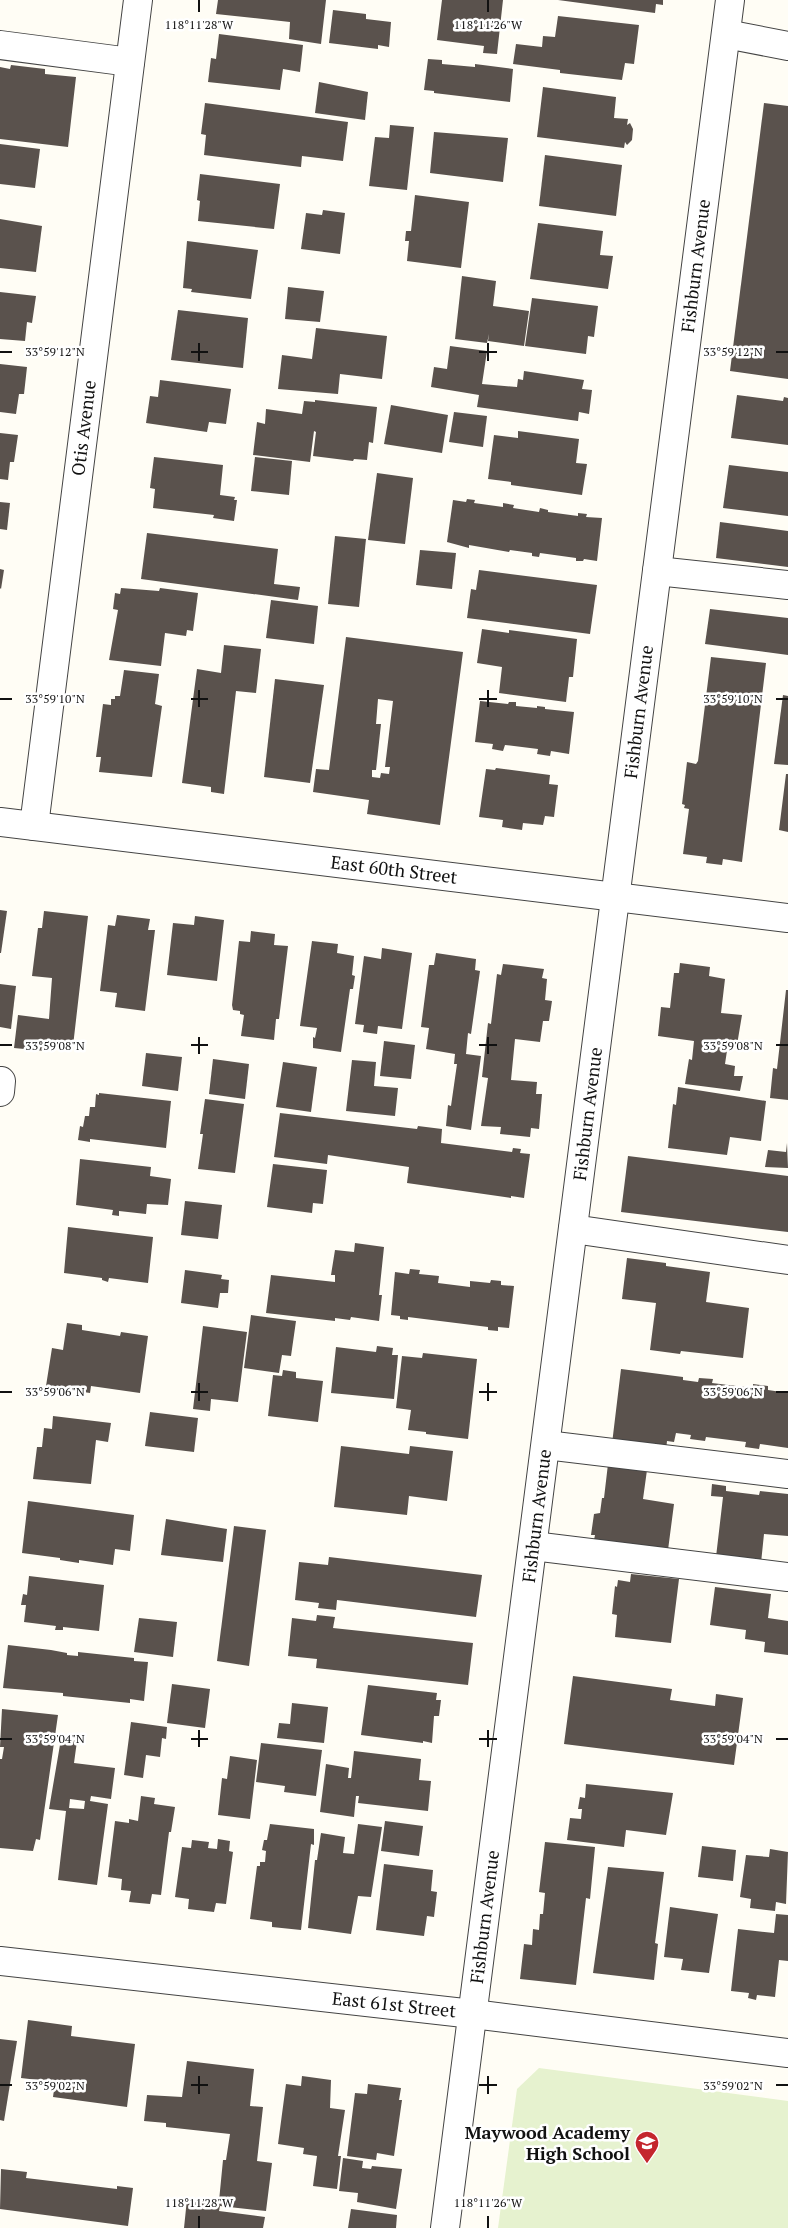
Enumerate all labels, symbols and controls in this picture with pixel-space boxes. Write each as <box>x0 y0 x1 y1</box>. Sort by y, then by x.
text: 118°11'28"W <box>165 17 234 32</box>
text: 118°11'26"W <box>454 17 523 32</box>
street label: Fishburn Avenue <box>675 198 715 334</box>
text: 33°59'12"N <box>25 344 85 359</box>
text: 33°59'12"N <box>703 344 763 359</box>
street label: Otis Avenue <box>65 379 101 477</box>
street label: Fishburn Avenue <box>618 644 658 780</box>
text: 33°59'10"N <box>25 691 85 706</box>
text: 33°59'10"N <box>703 691 763 706</box>
street label: East 60th Street <box>330 849 459 889</box>
text: 33°59'08"N <box>25 1038 85 1053</box>
text: 33°59'08"N <box>703 1038 763 1053</box>
street label: Fishburn Avenue <box>567 1046 607 1182</box>
text: 33°59'06"N <box>25 1384 85 1399</box>
text: 33°59'06"N <box>703 1384 763 1399</box>
street label: Fishburn Avenue <box>516 1448 556 1584</box>
text: 33°59'04"N <box>25 1731 85 1746</box>
text: 33°59'04"N <box>703 1731 763 1746</box>
street label: Fishburn Avenue <box>464 1849 504 1985</box>
street label: East 61st Street <box>331 1986 458 2022</box>
text: 33°59'02"N <box>25 2078 85 2093</box>
text: 33°59'02"N <box>703 2078 763 2093</box>
place label: Maywood Academy High School <box>465 2120 630 2165</box>
school or university icon: Maywood Academy High School <box>634 2130 660 2164</box>
text: 118°11'28"W <box>165 2195 234 2210</box>
text: 118°11'26"W <box>454 2195 523 2210</box>

